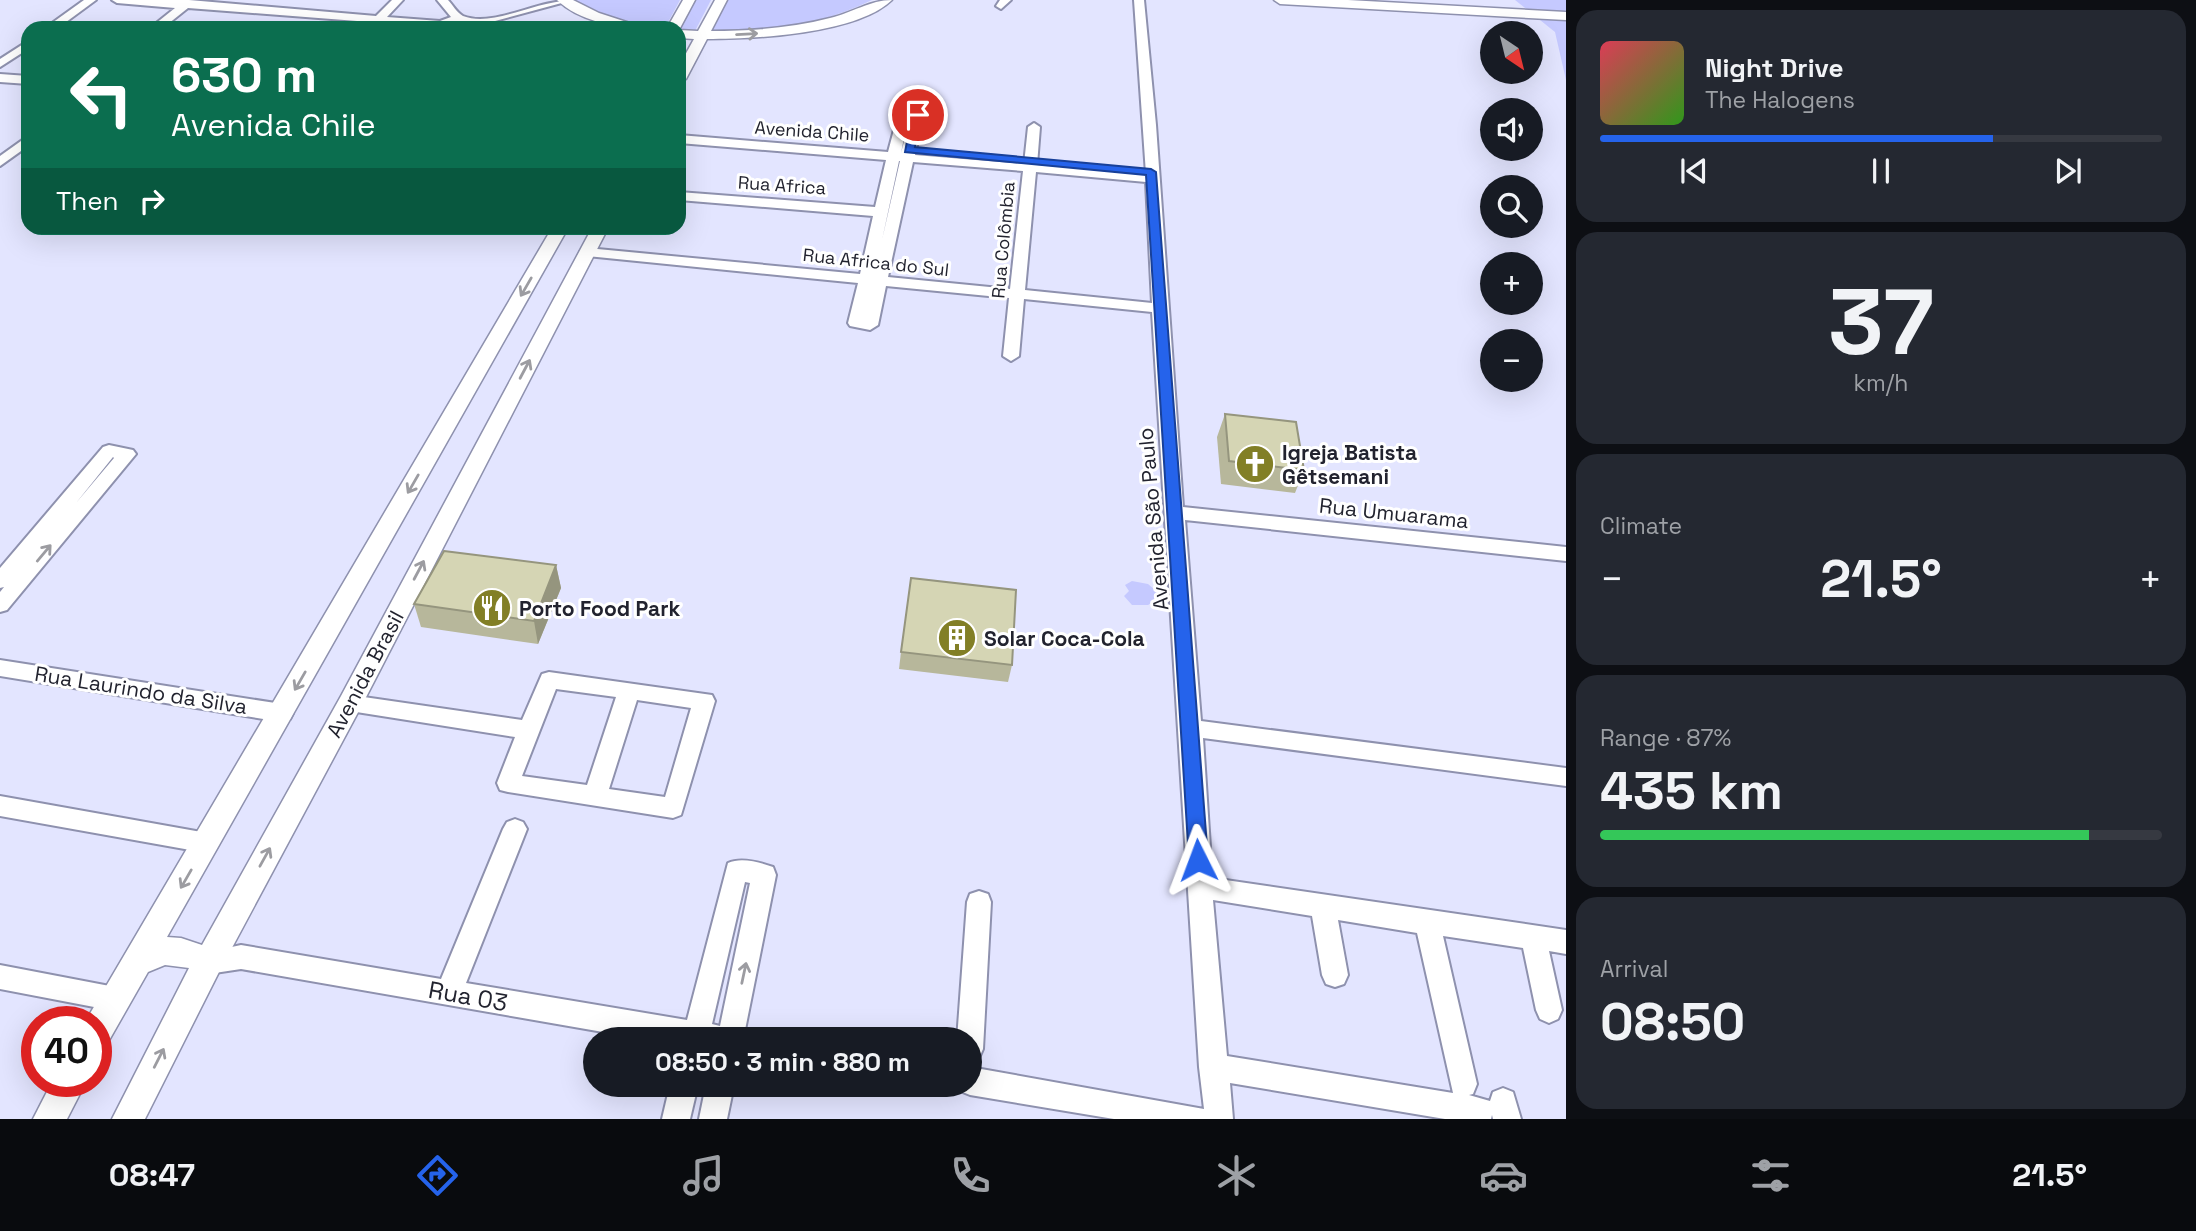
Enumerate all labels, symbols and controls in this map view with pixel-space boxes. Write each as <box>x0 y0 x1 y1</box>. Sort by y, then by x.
north arrow <box>1480 21 1544 84</box>
map controls <box>1480 21 1543 392</box>
one-way arrow <box>735 27 758 40</box>
text: 630 m <box>171 44 317 106</box>
icon: left <box>56 49 147 140</box>
text: Night Drive <box>1705 51 1843 85</box>
pin <box>888 85 948 145</box>
text: The Halogens <box>1705 85 1855 115</box>
icon: arrive <box>899 96 937 134</box>
button: sound <box>1480 98 1543 161</box>
text: Avenida Chile <box>171 105 376 145</box>
street label: Avenida Chile <box>754 116 870 146</box>
icon: previous <box>1675 152 1713 190</box>
icon: pause <box>1862 152 1900 190</box>
icon: next <box>2049 152 2087 190</box>
street label: Rua Africa <box>737 170 827 200</box>
button: search <box>1480 175 1543 238</box>
street label: Rua Colômbia <box>986 181 1020 299</box>
icon: right <box>133 182 171 220</box>
text: Then <box>56 184 119 218</box>
street label: Rua Africa do Sul <box>802 243 950 281</box>
button: + <box>1480 252 1543 315</box>
text: 37 <box>1828 264 1934 381</box>
one-way arrow <box>519 276 533 296</box>
button: − <box>1480 329 1543 392</box>
one-way arrow <box>519 359 533 380</box>
text: km/h <box>1854 368 1908 398</box>
street label: Avenida São Paulo <box>1132 426 1174 612</box>
place label: Igreja Batista Gêtsemani <box>1282 439 1417 490</box>
church icon: Igreja Batista Gêtsemani <box>1234 443 1276 485</box>
one-way arrow <box>406 473 419 494</box>
street label: Rua Umuarama <box>1318 492 1470 534</box>
text: Climate <box>1600 511 1682 541</box>
one-way arrow <box>36 544 52 562</box>
text: 21.5° <box>1820 546 1942 612</box>
text: − <box>1600 555 1624 603</box>
text: + <box>2138 555 2162 603</box>
one-way arrow <box>413 561 427 581</box>
restaurant icon: Porto Food Park <box>471 587 513 629</box>
place label: Porto Food Park <box>519 595 680 622</box>
street label: Avenida Brasil <box>320 606 410 742</box>
building icon: Solar Coca-Cola <box>936 617 978 659</box>
place label: Solar Coca-Cola <box>984 625 1145 652</box>
street label: Rua Laurindo da Silva <box>33 660 249 720</box>
one-way arrow <box>293 671 307 691</box>
text: Range · 87% <box>1600 723 1731 753</box>
text: 435 km <box>1600 758 1783 824</box>
position arrow <box>1161 823 1235 897</box>
one-way arrow <box>259 847 272 868</box>
one-way arrow <box>179 868 193 888</box>
text: Arrival <box>1600 954 1668 984</box>
one-way arrow <box>737 962 751 985</box>
street label: Rua 03 <box>426 974 510 1018</box>
text: 08:50 <box>1600 989 1745 1055</box>
speed limit sign: 40 <box>21 1006 112 1097</box>
text: 08:50 · 3 min · 880 m <box>655 1045 910 1079</box>
one-way arrow <box>153 1048 167 1069</box>
icon: directions <box>413 1151 462 1200</box>
icon: music <box>679 1151 728 1200</box>
icon: phone <box>946 1151 995 1200</box>
icon: climate <box>1212 1151 1261 1200</box>
icon: car <box>1479 1151 1528 1200</box>
icon: filters <box>1746 1151 1795 1200</box>
text: 08:47 <box>109 1155 195 1195</box>
text: 21.5° <box>2012 1155 2087 1195</box>

